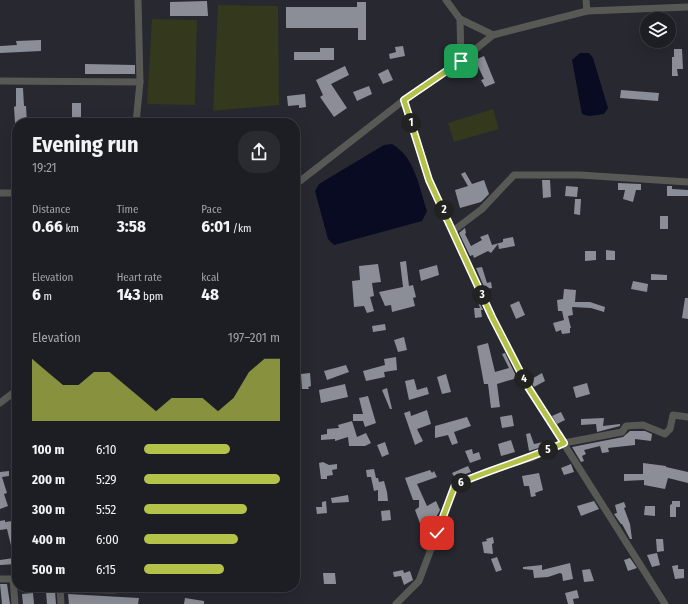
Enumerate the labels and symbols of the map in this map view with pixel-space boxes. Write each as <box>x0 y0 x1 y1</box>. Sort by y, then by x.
pin <box>444 44 478 78</box>
pin: 1 <box>401 113 421 133</box>
pin: 2 <box>434 200 454 220</box>
pin: 3 <box>472 285 492 305</box>
pin: 4 <box>514 369 534 389</box>
pin: 5 <box>538 440 558 460</box>
pin: 6 <box>451 473 471 493</box>
pin <box>420 516 454 550</box>

